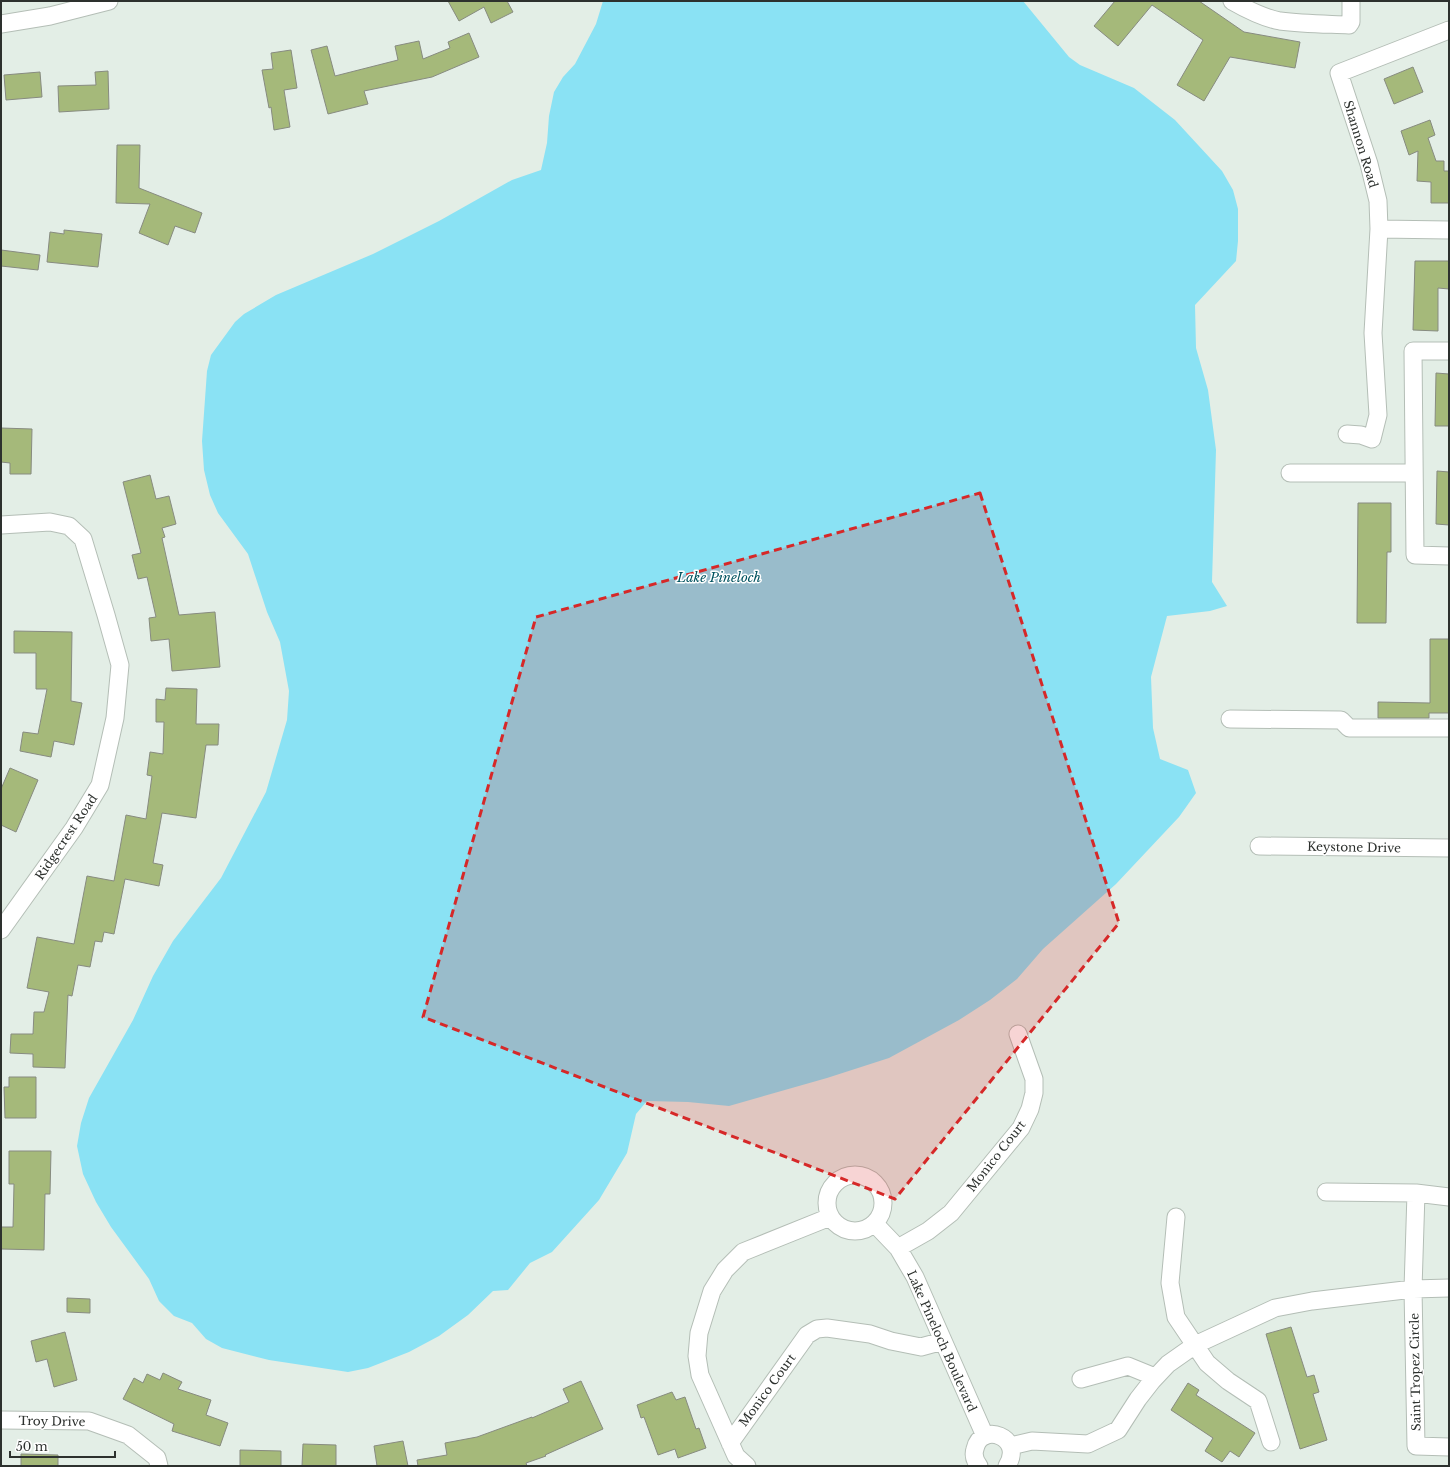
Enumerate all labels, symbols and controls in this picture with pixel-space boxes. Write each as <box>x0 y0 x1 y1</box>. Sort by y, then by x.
street label: Shannon Road <box>1341 98 1381 190</box>
water label: Lake Pineloch <box>676 569 761 586</box>
street label: Ridgecrest Road <box>32 791 100 883</box>
street label: Keystone Drive <box>1307 839 1401 855</box>
street label: Monico Court <box>963 1117 1029 1195</box>
street label: Lake Pineloch Boulevard <box>904 1268 980 1414</box>
street label: Saint Tropez Circle <box>1406 1313 1424 1431</box>
street label: Monico Court <box>736 1350 799 1429</box>
street label: Troy Drive <box>18 1413 86 1429</box>
scale bar <box>10 1433 115 1459</box>
text: 50 m <box>16 1439 48 1454</box>

